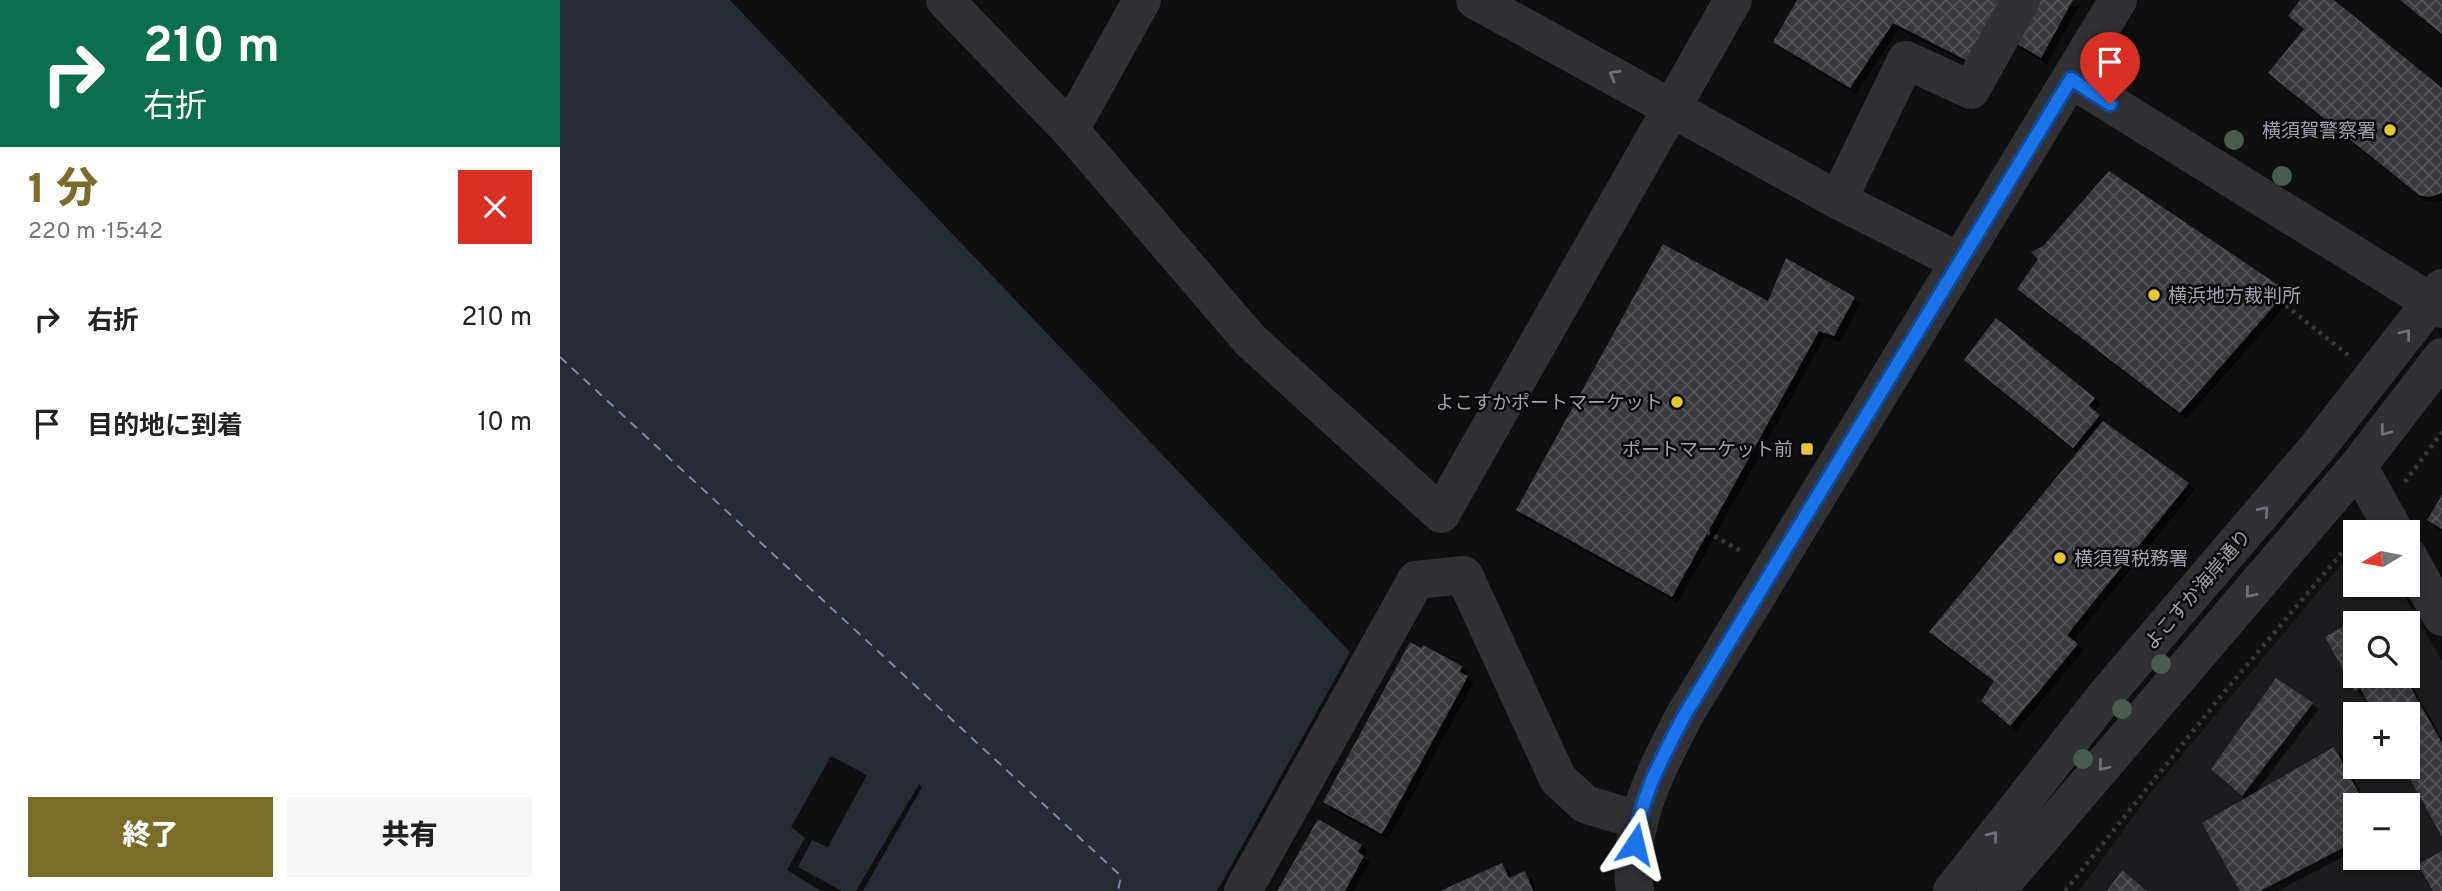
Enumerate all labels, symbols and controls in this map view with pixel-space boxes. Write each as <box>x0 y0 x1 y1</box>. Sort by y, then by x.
text: 210 m <box>143 18 280 80</box>
icon: right <box>28 28 119 119</box>
pin <box>2080 32 2140 104</box>
icon: arrive <box>2091 43 2129 81</box>
one-way arrow <box>1609 70 1621 84</box>
text: 右折 <box>143 88 207 128</box>
place label: 横須賀警察署 <box>2262 120 2376 144</box>
marker: 横須賀警察署 <box>2382 122 2398 138</box>
text: 1 分 <box>28 165 98 218</box>
button: close <box>458 170 532 244</box>
text: 220 m · 15:42 <box>28 218 163 247</box>
place label: 横浜地方裁判所 <box>2168 285 2301 309</box>
marker: 横浜地方裁判所 <box>2146 287 2162 303</box>
icon: right <box>28 300 66 338</box>
text: 210 m <box>462 302 532 335</box>
text: 右折 <box>87 306 139 339</box>
one-way arrow <box>2398 329 2411 341</box>
place label: よこすかポートマーケット <box>1435 392 1663 416</box>
marker: よこすかポートマーケット <box>1669 394 1685 410</box>
icon: arrive <box>28 405 66 443</box>
text: 10 m <box>477 407 532 440</box>
text: 目的地に到着 <box>87 411 243 444</box>
one-way arrow <box>2381 423 2394 436</box>
place label: ポートマーケット前 <box>1622 439 1793 463</box>
marker: ポートマーケット前 <box>1799 441 1815 457</box>
one-way arrow <box>2256 506 2268 519</box>
north arrow <box>2343 520 2420 597</box>
map controls <box>2343 520 2420 870</box>
street label: よこすか海岸通り <box>2140 525 2257 655</box>
place label: 横須賀税務署 <box>2074 548 2188 572</box>
marker: 横須賀税務署 <box>2052 550 2068 566</box>
one-way arrow <box>2246 585 2258 598</box>
button: search <box>2343 611 2420 688</box>
button: + <box>2343 702 2420 779</box>
one-way arrow <box>2098 759 2111 771</box>
button: − <box>2343 793 2420 870</box>
button: 終了 <box>28 797 273 877</box>
button: 共有 <box>287 797 532 877</box>
position arrow <box>1598 807 1672 881</box>
one-way arrow <box>1984 832 1997 844</box>

